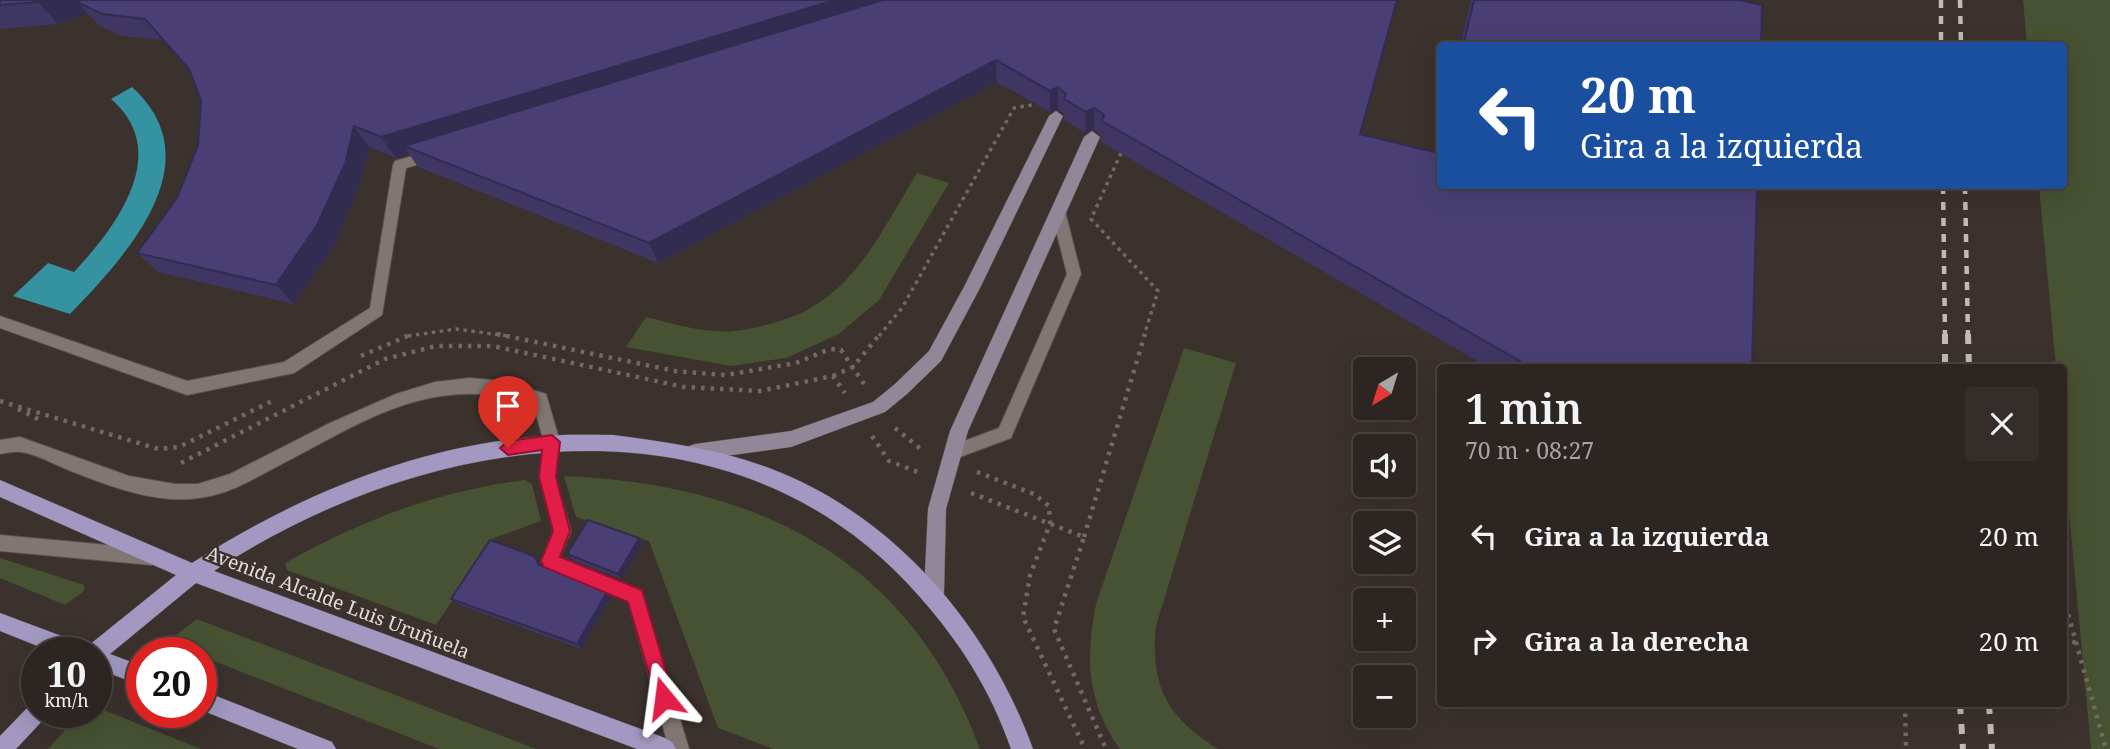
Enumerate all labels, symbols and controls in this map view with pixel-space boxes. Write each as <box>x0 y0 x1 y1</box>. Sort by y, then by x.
text: 20 m <box>1580 61 1696 127</box>
icon: left <box>1465 70 1556 161</box>
text: Gira a la izquierda <box>1580 124 1863 167</box>
north arrow <box>1353 357 1416 420</box>
map controls <box>1353 357 1416 728</box>
pin <box>478 376 538 448</box>
text: 1 min <box>1465 379 1582 436</box>
icon: arrive <box>489 387 527 425</box>
button: close <box>1965 387 2039 461</box>
button: sound <box>1353 434 1416 497</box>
text: 70 m · 08:27 <box>1465 434 1594 466</box>
button: layers <box>1353 511 1416 574</box>
icon: left <box>1465 517 1503 555</box>
text: Gira a la izquierda <box>1524 518 1770 554</box>
text: 20 m <box>1979 518 2039 554</box>
street label: Avenida Alcalde Luis Uruñuela <box>203 540 473 664</box>
button: + <box>1353 588 1416 651</box>
icon: right <box>1465 622 1503 660</box>
text: Gira a la derecha <box>1524 623 1749 659</box>
text: 20 m <box>1979 623 2039 659</box>
speed limit sign: 20 <box>126 637 217 728</box>
text: 10 <box>47 650 86 697</box>
position arrow <box>627 661 701 735</box>
button: − <box>1353 665 1416 728</box>
text: km/h <box>44 688 89 712</box>

